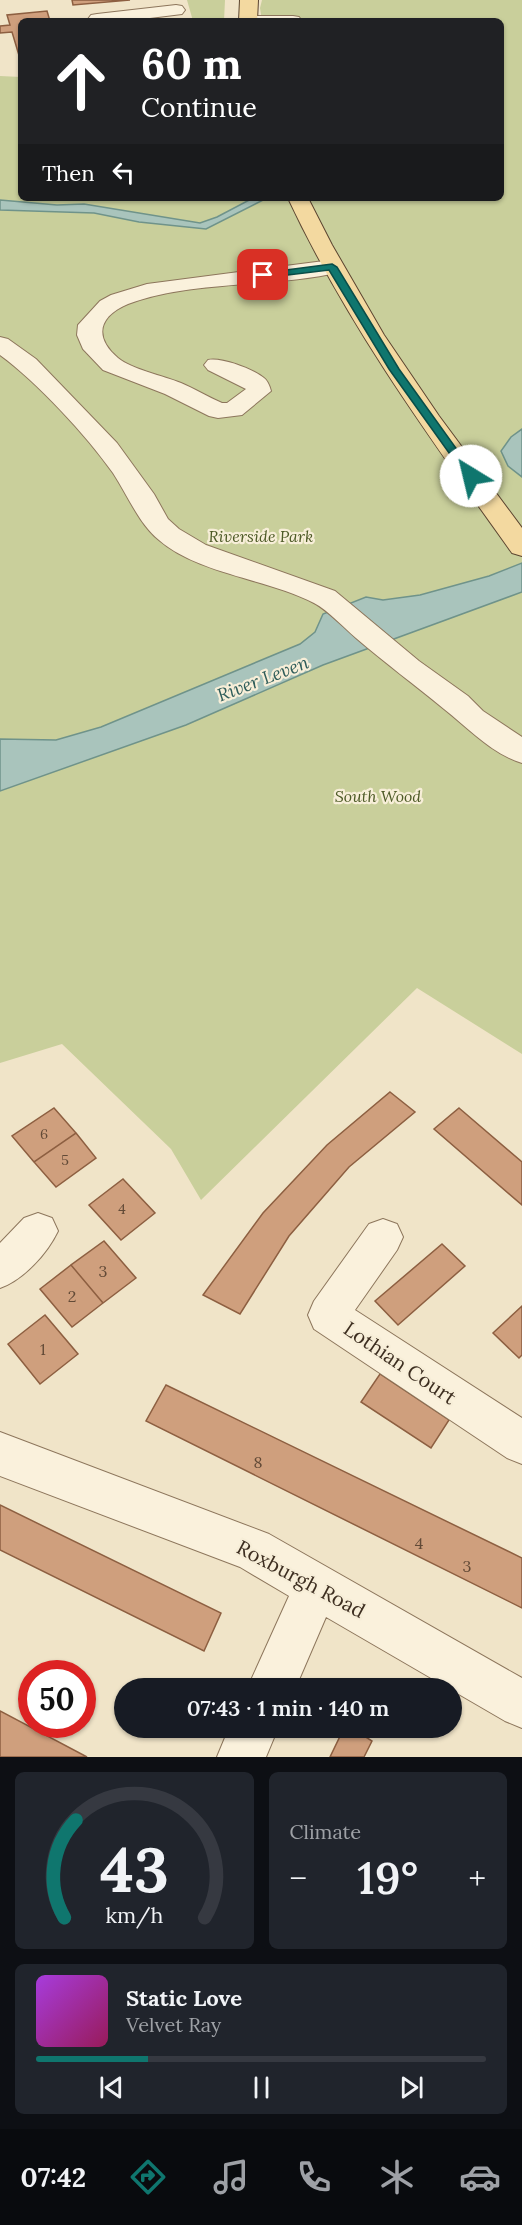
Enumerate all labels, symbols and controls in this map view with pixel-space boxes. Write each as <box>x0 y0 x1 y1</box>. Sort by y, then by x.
text: 60 m <box>141 37 242 91</box>
icon: ahead <box>42 42 120 120</box>
text: Continue <box>141 90 257 124</box>
icon: left <box>107 156 140 189</box>
text: Then <box>42 159 95 187</box>
pin <box>237 249 288 300</box>
icon: arrive <box>246 258 279 291</box>
position arrow <box>439 444 503 508</box>
park label: Riverside Park <box>209 526 313 546</box>
water label: River Leven <box>214 651 312 706</box>
park label: South Wood <box>335 786 421 806</box>
house number: 6 <box>40 1125 48 1143</box>
house number: 5 <box>61 1151 69 1169</box>
house number: 4 <box>118 1200 126 1218</box>
house number: 3 <box>99 1261 108 1281</box>
house number: 2 <box>68 1286 76 1306</box>
street label: Lothian Court <box>339 1316 462 1410</box>
house number: 1 <box>40 1339 46 1359</box>
house number: 8 <box>254 1452 263 1472</box>
house number: 4 <box>415 1533 424 1553</box>
street label: Roxburgh Road <box>233 1534 370 1623</box>
house number: 3 <box>463 1556 472 1576</box>
speed limit sign: 50 <box>18 1660 96 1738</box>
text: 07:43 · 1 min · 140 m <box>187 1694 389 1722</box>
text: Climate <box>290 1819 361 1844</box>
text: 43 <box>100 1829 169 1909</box>
text: 19° <box>357 1849 418 1906</box>
text: − <box>290 1857 307 1899</box>
text: + <box>469 1857 486 1899</box>
text: km/h <box>105 1901 163 1929</box>
text: Static Love <box>126 1984 242 2012</box>
text: Velvet Ray <box>126 2012 221 2037</box>
icon: previous <box>95 2071 128 2104</box>
icon: pause <box>245 2071 278 2104</box>
icon: next <box>395 2071 428 2104</box>
icon: directions <box>127 2156 169 2198</box>
icon: music <box>210 2156 252 2198</box>
icon: phone <box>293 2156 335 2198</box>
icon: climate <box>376 2156 418 2198</box>
icon: car <box>459 2156 501 2198</box>
text: 07:42 <box>21 2160 86 2194</box>

